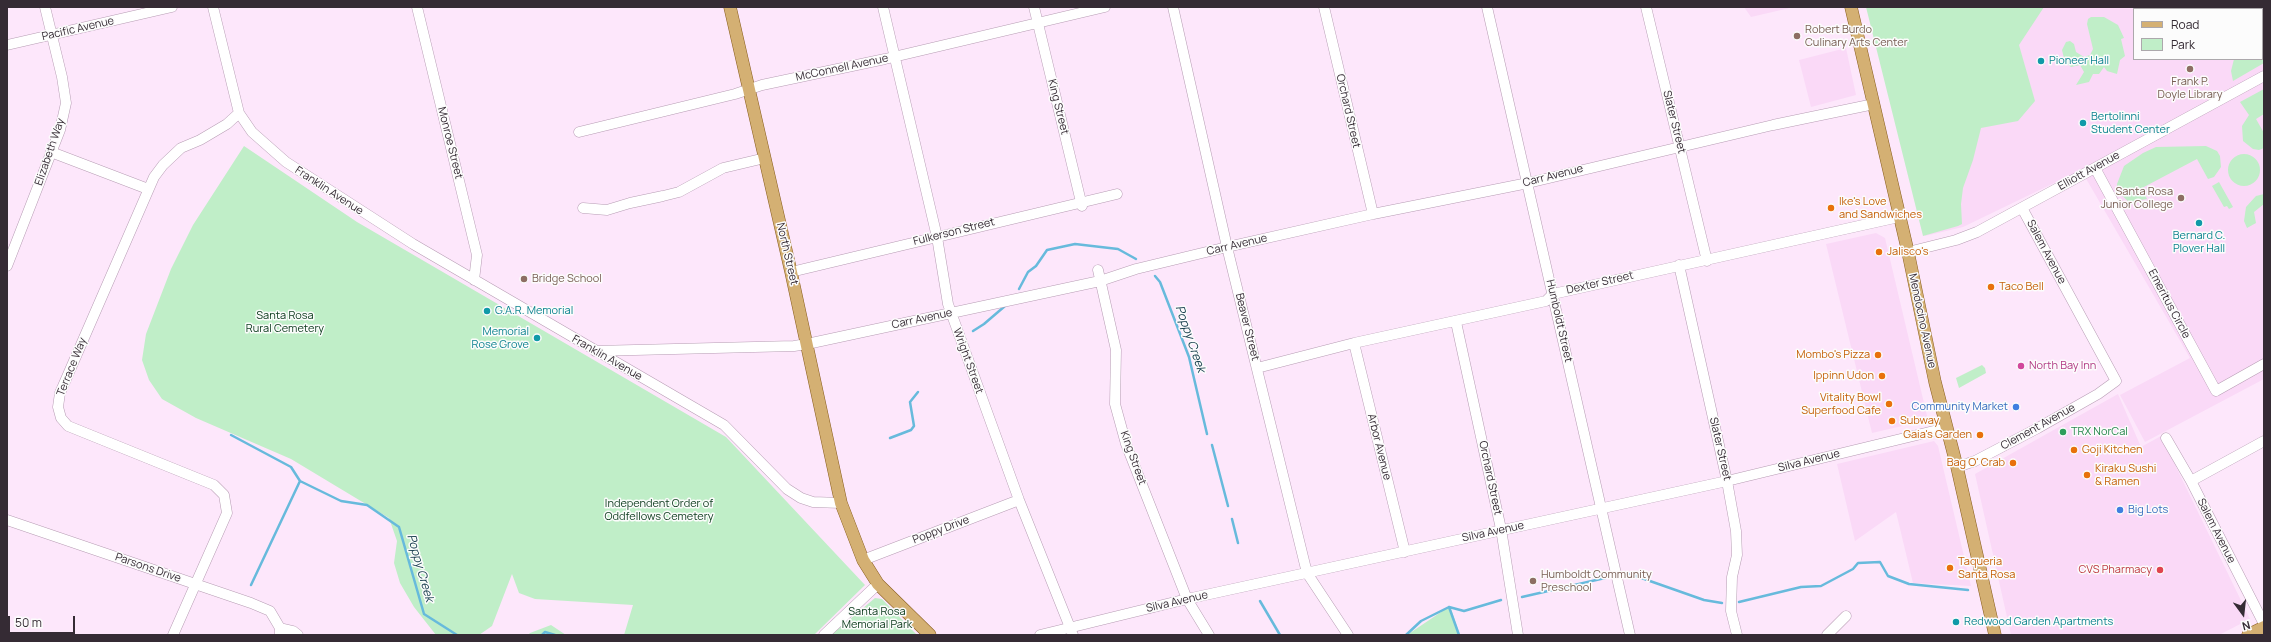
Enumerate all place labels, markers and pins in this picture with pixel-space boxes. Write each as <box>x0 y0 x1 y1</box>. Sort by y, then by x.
place label: Robert Burdo Culinary Arts Center <box>1805 23 1908 49</box>
marker: Robert Burdo Culinary Arts Center <box>1792 31 1802 41</box>
place label: Pioneer Hall <box>2049 54 2109 68</box>
marker: Pioneer Hall <box>2036 56 2046 66</box>
marker: Frank P. Doyle Library <box>2185 64 2195 74</box>
place label: Frank P. Doyle Library <box>2158 75 2222 101</box>
place label: Bertolinni Student Center <box>2091 110 2170 136</box>
marker: Bertolinni Student Center <box>2078 118 2088 128</box>
place label: Santa Rosa Junior College <box>2101 185 2173 211</box>
marker: Santa Rosa Junior College <box>2176 193 2186 203</box>
place label: Ike's Love and Sandwiches <box>1839 195 1922 221</box>
marker: Ike's Love and Sandwiches <box>1826 203 1836 213</box>
marker: Bernard C. Plover Hall <box>2194 218 2204 228</box>
place label: Bernard C. Plover Hall <box>2173 229 2225 255</box>
place label: Jalisco's <box>1887 245 1928 259</box>
marker: Jalisco's <box>1874 247 1884 257</box>
place label: Bridge School <box>532 272 602 286</box>
marker: Bridge School <box>519 274 529 284</box>
place label: Taco Bell <box>1999 280 2044 294</box>
marker: Taco Bell <box>1986 282 1996 292</box>
place label: G.A.R. Memorial <box>495 304 573 318</box>
marker: G.A.R. Memorial <box>482 306 492 316</box>
place label: Memorial Rose Grove <box>472 325 529 351</box>
marker: Memorial Rose Grove <box>532 333 542 343</box>
place label: Mombo's Pizza <box>1796 348 1870 362</box>
marker: Mombo's Pizza <box>1873 350 1883 360</box>
place label: North Bay Inn <box>2029 359 2096 373</box>
marker: North Bay Inn <box>2016 361 2026 371</box>
place label: Ippinn Udon <box>1813 369 1874 383</box>
marker: Ippinn Udon <box>1877 371 1887 381</box>
place label: Vitality Bowl Superfood Cafe <box>1801 391 1881 417</box>
marker: Vitality Bowl Superfood Cafe <box>1884 399 1894 409</box>
place label: Community Market <box>1912 400 2008 414</box>
marker: Community Market <box>2011 402 2021 412</box>
place label: Subway <box>1900 414 1939 428</box>
marker: Subway <box>1887 416 1897 426</box>
place label: TRX NorCal <box>2071 425 2128 439</box>
marker: TRX NorCal <box>2058 427 2068 437</box>
place label: Gaia's Garden <box>1903 428 1972 442</box>
marker: Gaia's Garden <box>1975 430 1985 440</box>
place label: Goji Kitchen <box>2082 443 2142 457</box>
marker: Goji Kitchen <box>2069 445 2079 455</box>
place label: Bag O' Crab <box>1947 456 2005 470</box>
marker: Bag O' Crab <box>2008 458 2018 468</box>
place label: Kiraku Sushi & Ramen <box>2095 462 2156 488</box>
marker: Kiraku Sushi & Ramen <box>2082 470 2092 480</box>
place label: Big Lots <box>2128 503 2168 517</box>
marker: Big Lots <box>2115 505 2125 515</box>
place label: Taqueria Santa Rosa <box>1958 555 2015 581</box>
marker: Taqueria Santa Rosa <box>1945 563 1955 573</box>
place label: CVS Pharmacy <box>2079 563 2152 577</box>
marker: CVS Pharmacy <box>2155 565 2165 575</box>
place label: Humboldt Community Preschool <box>1541 568 1652 594</box>
marker: Humboldt Community Preschool <box>1528 576 1538 586</box>
place label: Redwood Garden Apartments <box>1964 615 2113 629</box>
marker: Redwood Garden Apartments <box>1951 617 1961 627</box>

